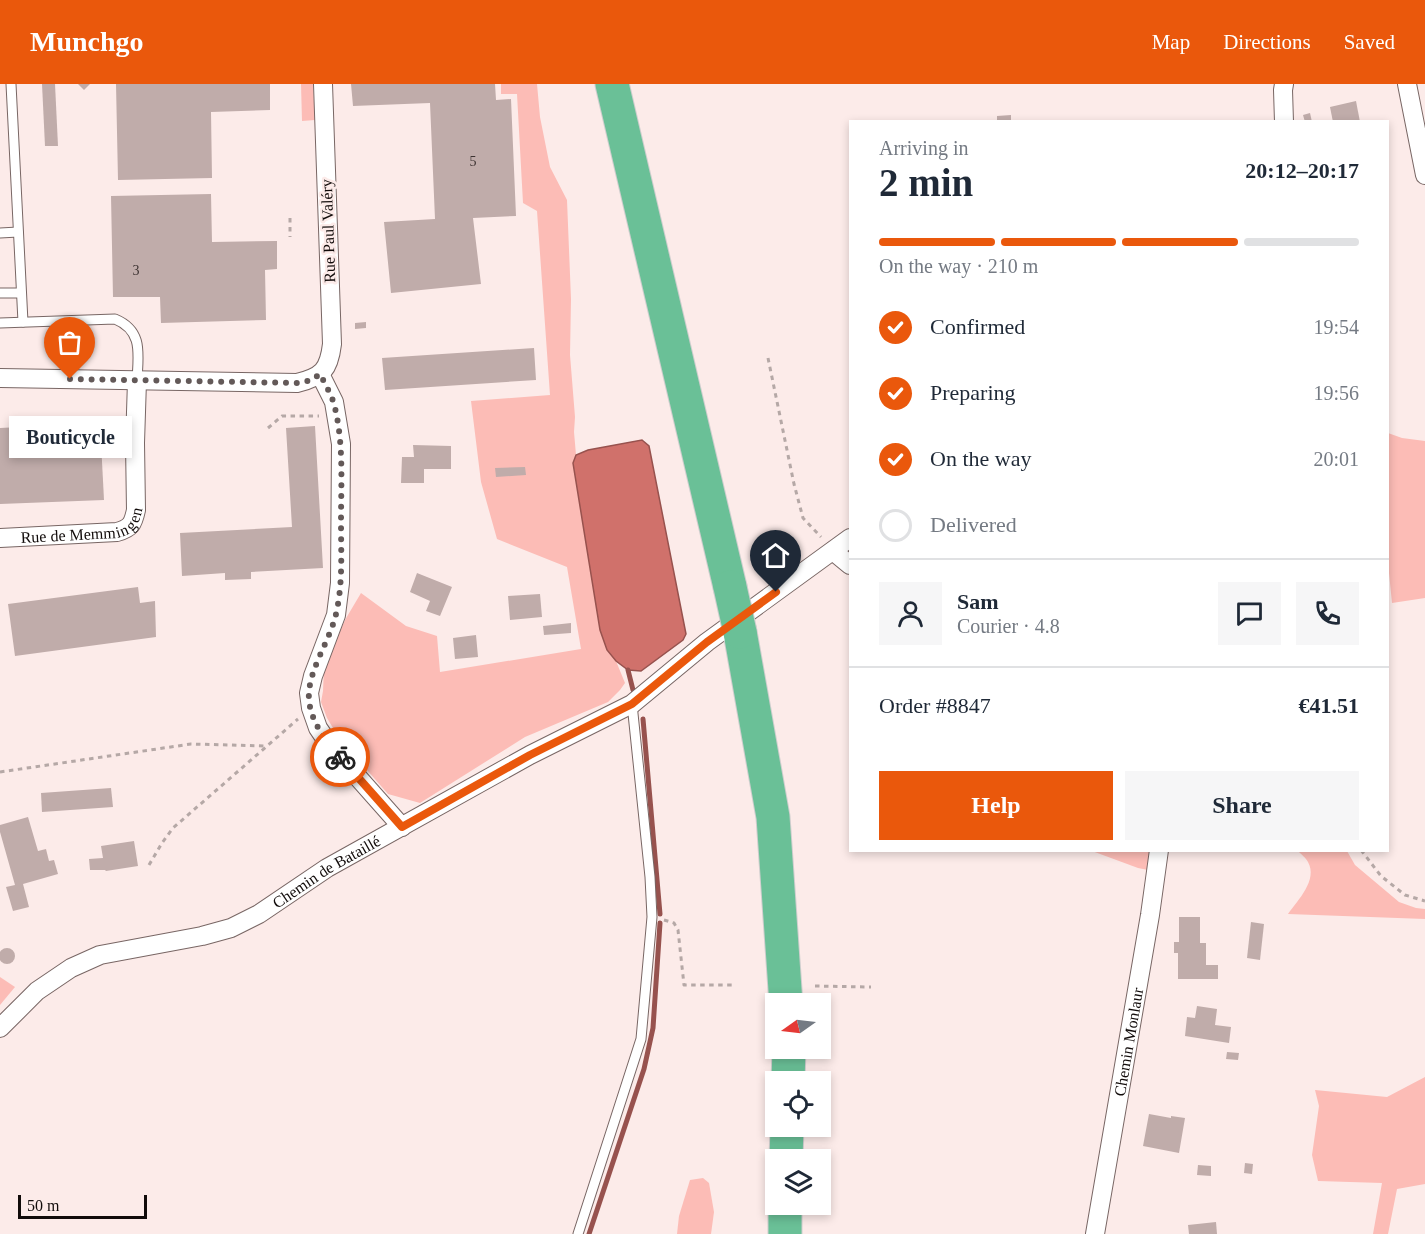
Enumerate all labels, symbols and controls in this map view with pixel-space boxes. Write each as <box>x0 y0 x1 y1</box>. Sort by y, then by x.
text: Munchgo <box>30 26 144 57</box>
text: Map <box>1152 30 1190 54</box>
text: Directions <box>1223 30 1311 54</box>
text: Saved <box>1344 30 1395 54</box>
text: Arriving in <box>879 137 968 159</box>
house number: 5 <box>470 154 477 169</box>
text: 20:12–20:17 <box>1245 158 1359 183</box>
text: 2 min <box>879 161 973 204</box>
street label: Rue Paul Valéry <box>318 179 339 283</box>
text: On the way · 210 m <box>879 255 1038 277</box>
house number: 3 <box>133 263 140 278</box>
icon: check <box>879 311 912 344</box>
text: Confirmed <box>930 314 1025 339</box>
text: 19:54 <box>1313 316 1359 338</box>
pin <box>44 317 95 379</box>
icon: bag <box>53 326 86 359</box>
icon: check <box>879 377 912 410</box>
text: Preparing <box>930 380 1016 405</box>
text: 19:56 <box>1313 382 1359 404</box>
callout: Bouticycle <box>8 415 132 457</box>
text: Bouticycle <box>26 426 115 448</box>
icon: check <box>879 443 912 476</box>
text: On the way <box>930 446 1031 471</box>
text: 20:01 <box>1313 448 1359 470</box>
street label: Rue de Memmingen <box>20 506 145 545</box>
text: Delivered <box>930 512 1017 537</box>
pin <box>750 530 801 592</box>
icon: home <box>759 539 792 572</box>
button: person <box>879 582 942 645</box>
button: chat <box>1218 582 1281 645</box>
button: phone <box>1296 582 1359 645</box>
text: Sam <box>957 589 999 614</box>
text: Courier · 4.8 <box>957 615 1060 637</box>
text: Order #8847 <box>879 693 991 718</box>
text: €41.51 <box>1299 693 1359 718</box>
courier <box>310 727 370 787</box>
icon: bike <box>324 741 357 774</box>
button: Help <box>879 771 1113 840</box>
button: Share <box>1125 771 1359 840</box>
street label: Chemin de Bataillé <box>269 832 383 911</box>
street label: Chemin Monlaur <box>1110 986 1146 1097</box>
north arrow <box>765 993 831 1059</box>
map controls <box>765 993 831 1215</box>
button: locate <box>765 1071 831 1137</box>
button: layers <box>765 1149 831 1215</box>
scale bar <box>18 1192 147 1220</box>
text: 50 m <box>27 1197 59 1214</box>

